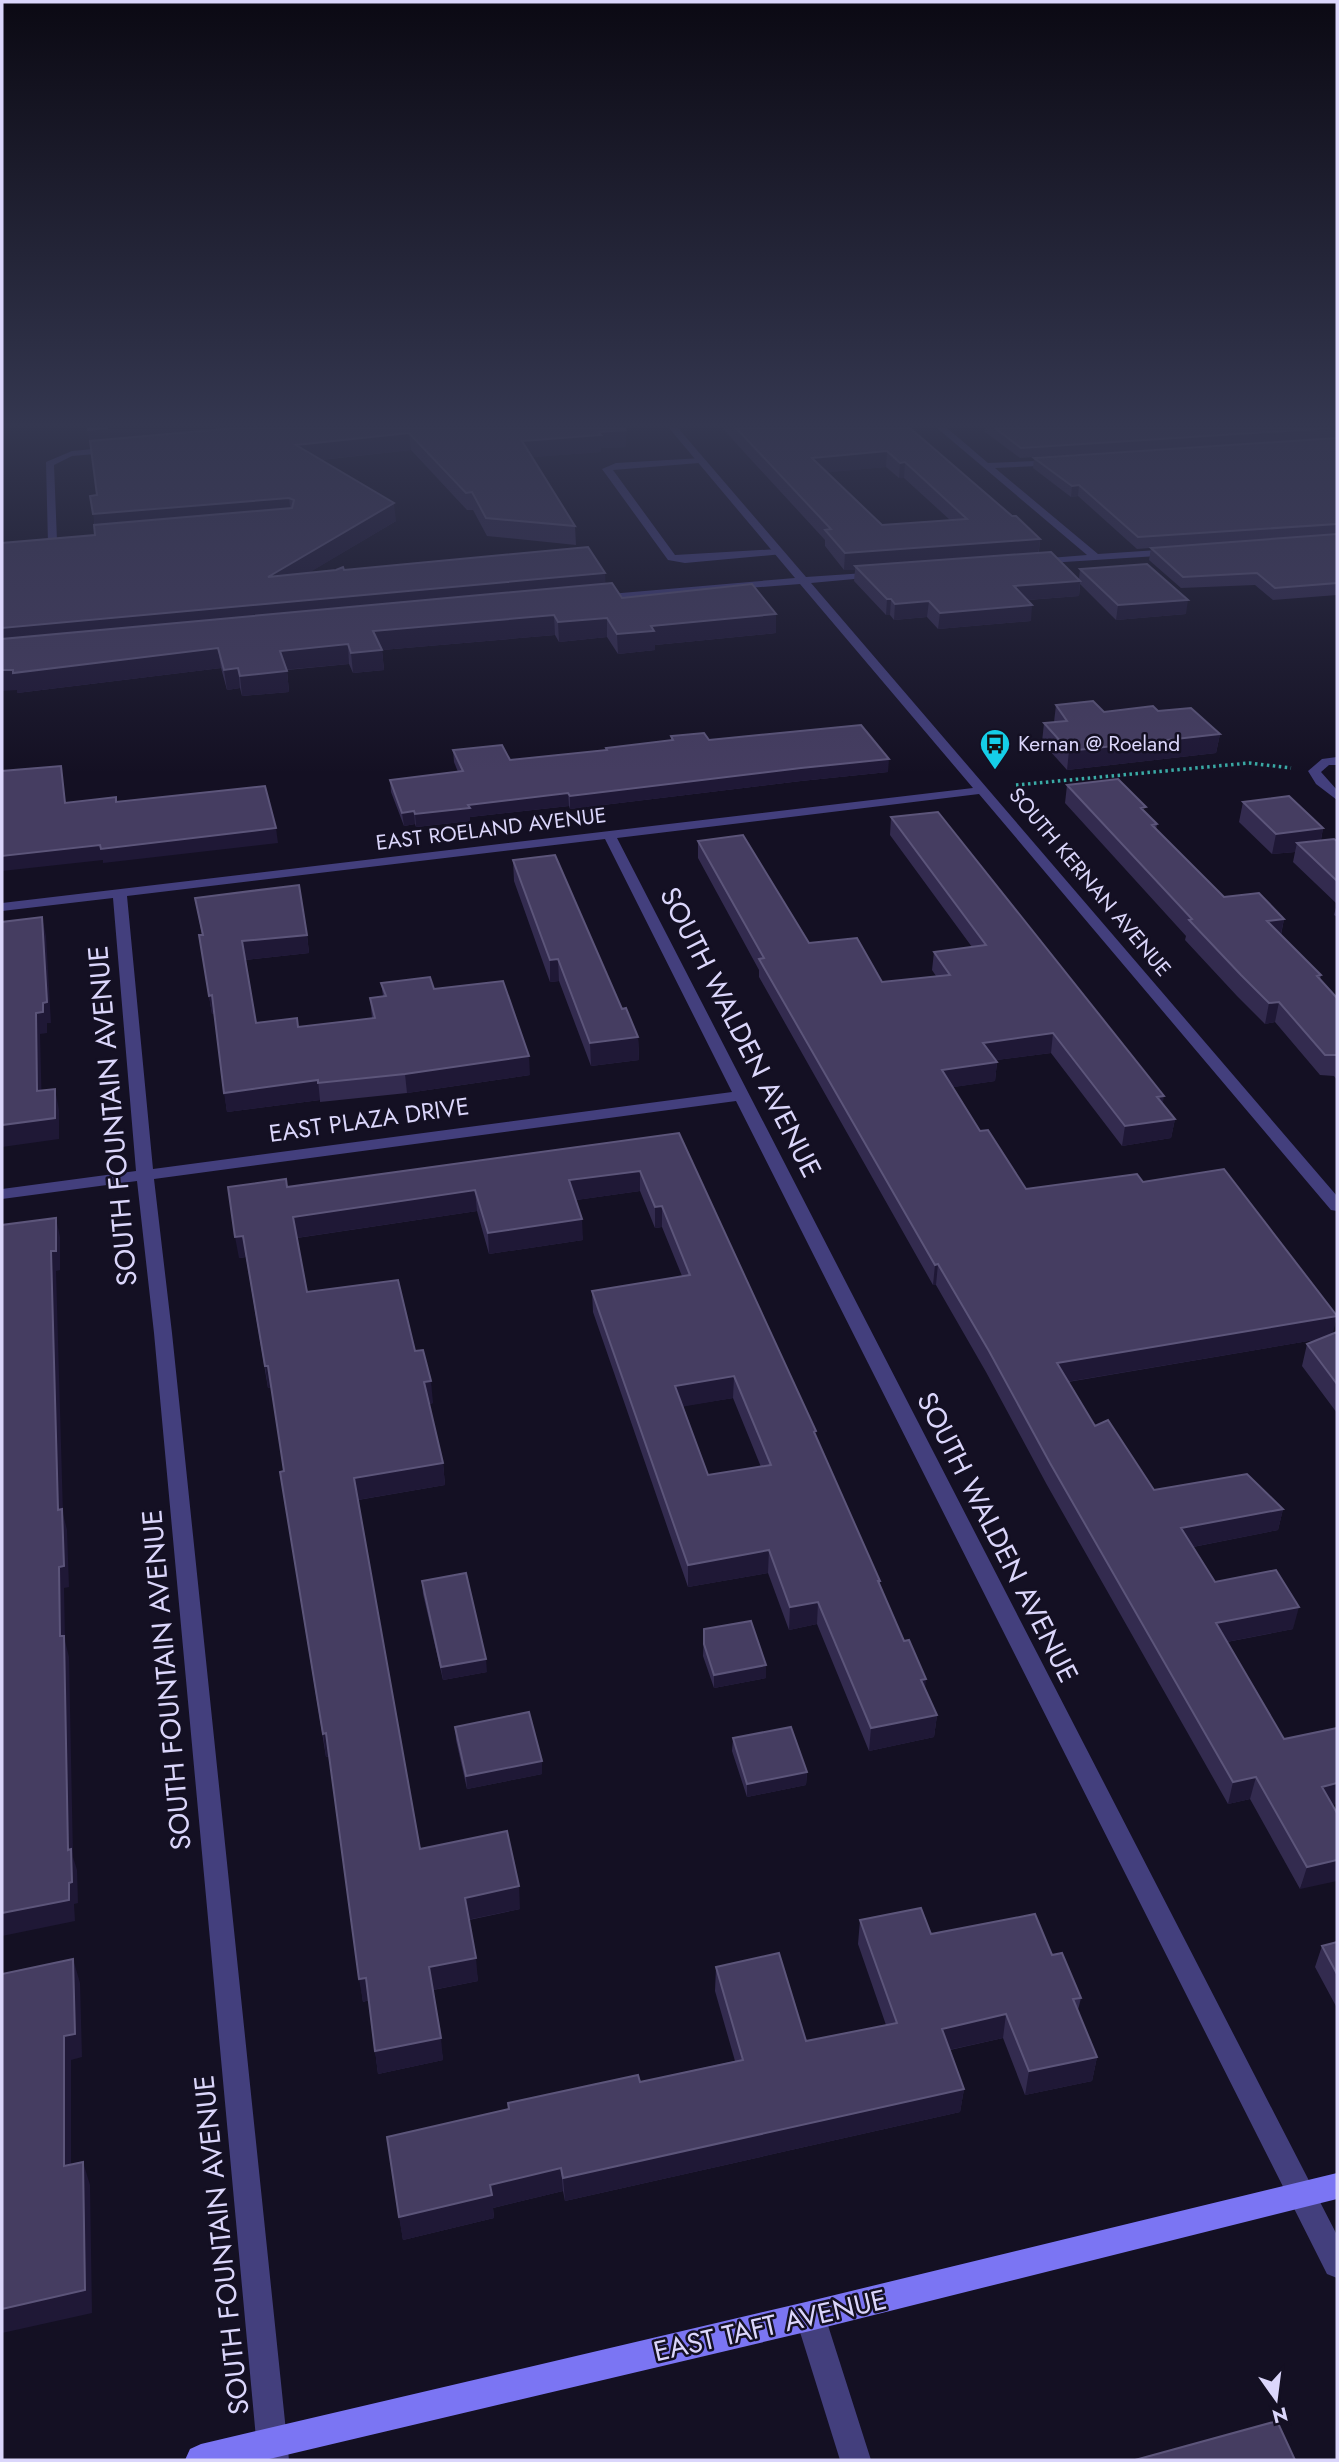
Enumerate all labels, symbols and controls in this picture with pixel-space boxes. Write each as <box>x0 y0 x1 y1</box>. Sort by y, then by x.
bus stop icon: Kernan @ Roeland <box>978 727 1012 771</box>
place label: Kernan @ Roeland <box>1018 729 1180 759</box>
street label: SOUTH KERNAN AVENUE <box>1002 781 1178 983</box>
street label: EAST ROELAND AVENUE <box>374 800 608 858</box>
street label: SOUTH WALDEN AVENUE <box>649 880 832 1185</box>
street label: SOUTH FOUNTAIN AVENUE <box>77 944 148 1288</box>
street label: EAST PLAZA DRIVE <box>267 1088 471 1151</box>
street label: SOUTH WALDEN AVENUE <box>906 1385 1089 1690</box>
street label: SOUTH FOUNTAIN AVENUE <box>131 1508 202 1852</box>
street label: SOUTH FOUNTAIN AVENUE <box>183 2073 260 2417</box>
street label: EAST TAFT AVENUE <box>649 2279 891 2372</box>
north arrow <box>1241 2364 1311 2434</box>
text: N <box>1269 2400 1291 2430</box>

